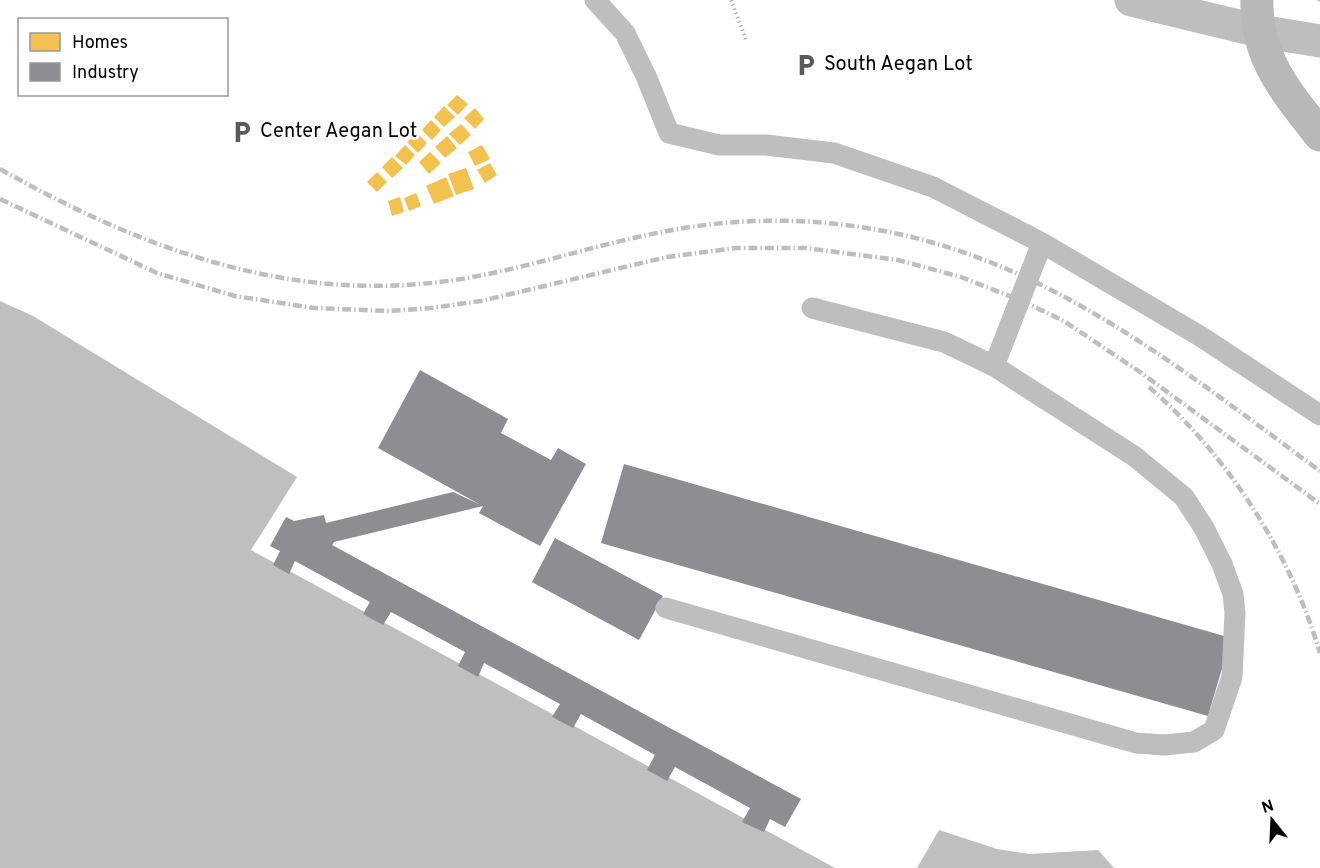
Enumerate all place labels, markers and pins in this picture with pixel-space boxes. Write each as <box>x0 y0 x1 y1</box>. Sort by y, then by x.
parking icon: South Aegan Lot <box>793 52 819 78</box>
place label: South Aegan Lot <box>824 52 973 78</box>
parking icon: Center Aegan Lot <box>229 119 255 145</box>
place label: Center Aegan Lot <box>260 119 417 145</box>

